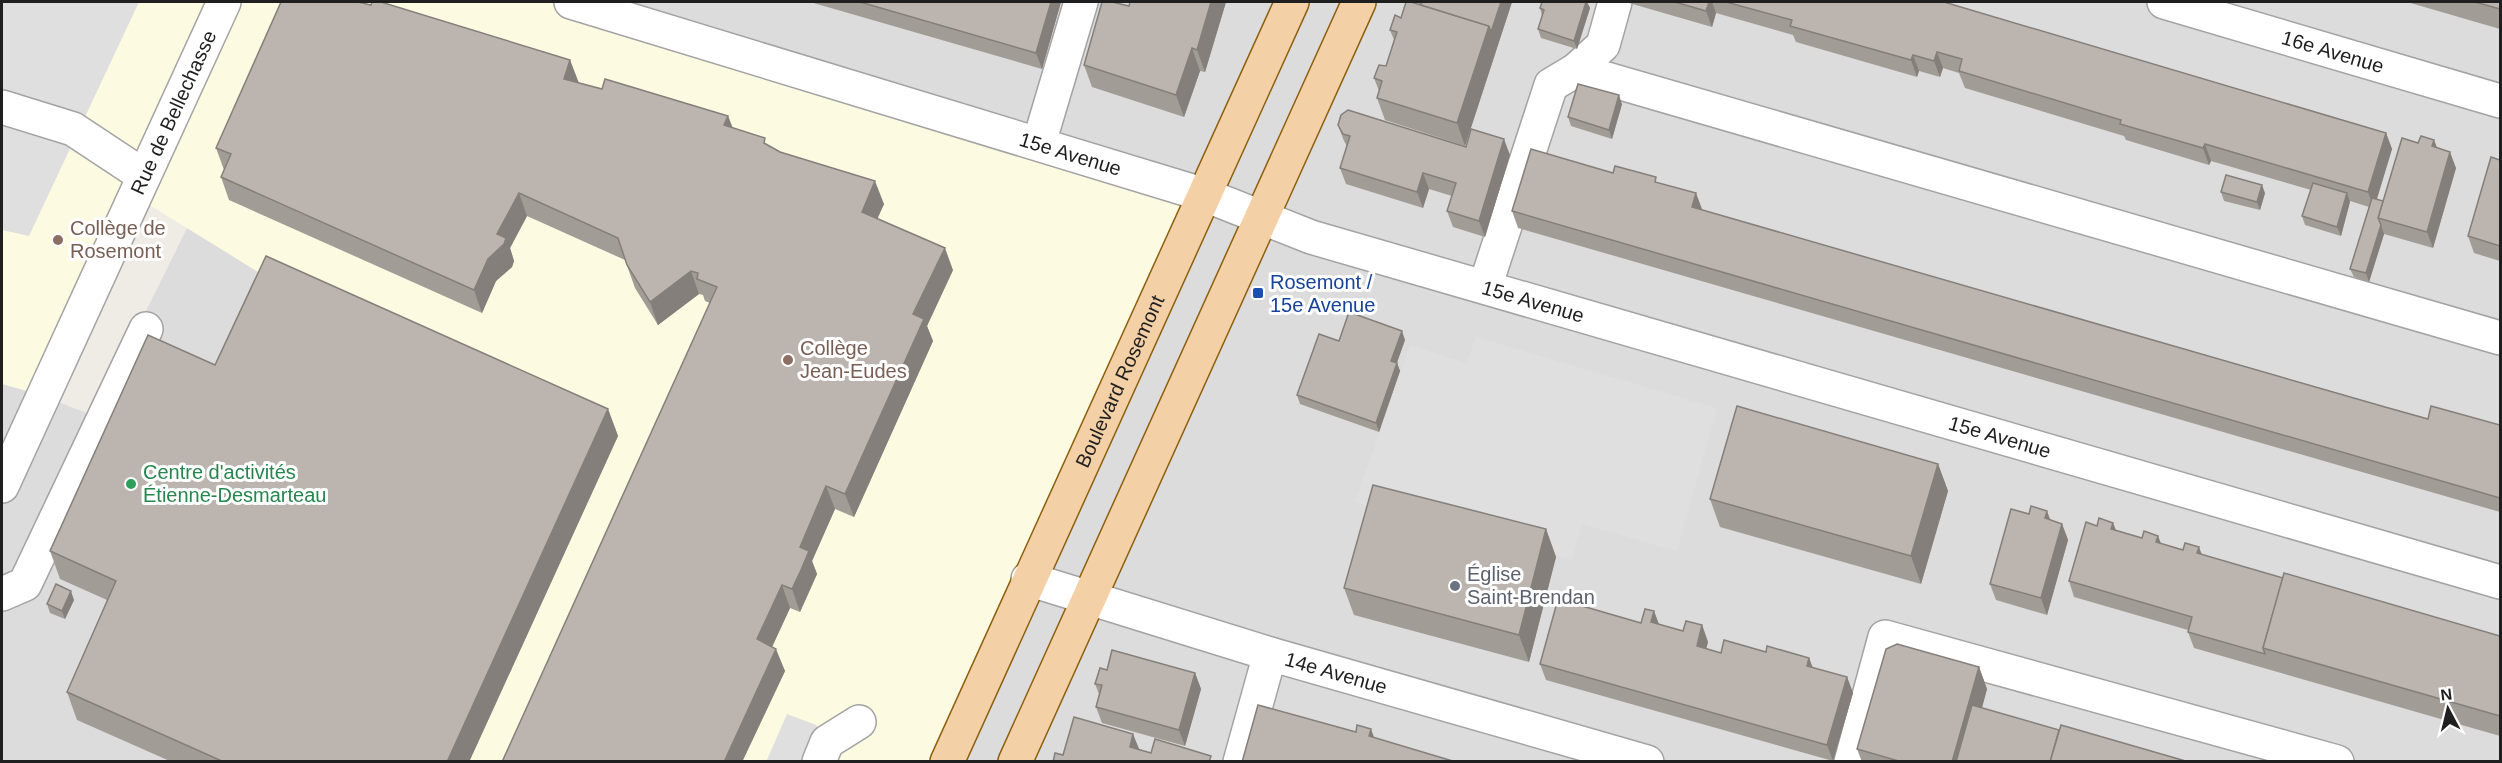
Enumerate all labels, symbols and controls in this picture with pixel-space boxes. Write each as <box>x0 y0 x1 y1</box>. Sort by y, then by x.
street label: 16e Avenue <box>2279 26 2386 77</box>
street label: Rue de Bellechasse <box>126 27 220 198</box>
street label: 15e Avenue <box>1017 128 1124 180</box>
place label: Collège de Rosemont <box>70 217 166 262</box>
marker: Collège de Rosemont <box>51 233 65 247</box>
place label: Rosemont / 15e Avenue <box>1270 271 1375 316</box>
street label: 15e Avenue <box>1479 276 1587 327</box>
marker: Rosemont / 15e Avenue <box>1251 286 1265 300</box>
street label: Boulevard Rosemont <box>1071 291 1169 471</box>
place label: Collège Jean-Eudes <box>800 337 907 382</box>
marker: Collège Jean-Eudes <box>781 353 795 367</box>
street label: 15e Avenue <box>1946 412 2053 462</box>
place label: Centre d'activités Étienne-Desmarteau <box>143 461 326 506</box>
marker: Centre d'activités Étienne-Desmarteau <box>124 477 138 491</box>
place label: Église Saint-Brendan <box>1467 563 1595 608</box>
marker: Église Saint-Brendan <box>1448 579 1462 593</box>
street label: 14e Avenue <box>1282 648 1390 698</box>
north arrow <box>2418 679 2478 739</box>
text: N <box>2439 685 2453 704</box>

